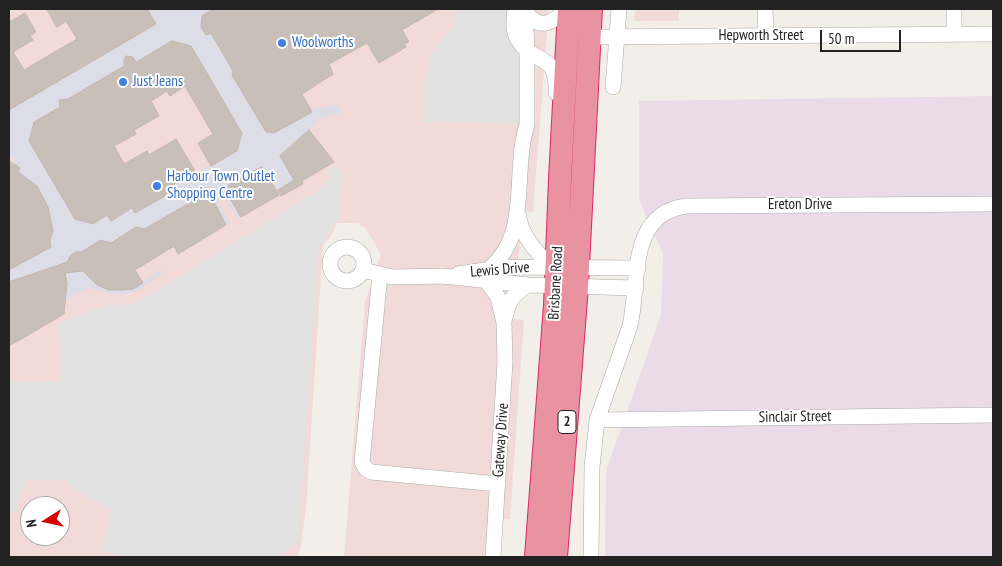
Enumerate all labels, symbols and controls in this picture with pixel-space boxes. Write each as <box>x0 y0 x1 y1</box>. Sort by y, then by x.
scale bar <box>822 20 903 52</box>
street label: Hepworth Street <box>718 27 804 45</box>
text: 50 m <box>828 29 854 48</box>
place label: Woolworths <box>292 34 353 52</box>
marker: Woolworths <box>276 37 288 49</box>
place label: Just Jeans <box>133 73 183 91</box>
marker: Just Jeans <box>117 76 129 88</box>
place label: Harbour Town Outlet Shopping Centre <box>167 168 275 203</box>
marker: Harbour Town Outlet Shopping Centre <box>151 180 163 192</box>
street label: Ereton Drive <box>768 196 832 214</box>
street label: Brisbane Road <box>545 246 567 320</box>
street label: Lewis Drive <box>470 258 530 282</box>
street label: Gateway Drive <box>489 402 513 478</box>
street label: Sinclair Street <box>759 407 831 427</box>
road number: 2 <box>558 411 576 434</box>
north arrow <box>20 496 70 546</box>
text: N <box>22 518 41 529</box>

